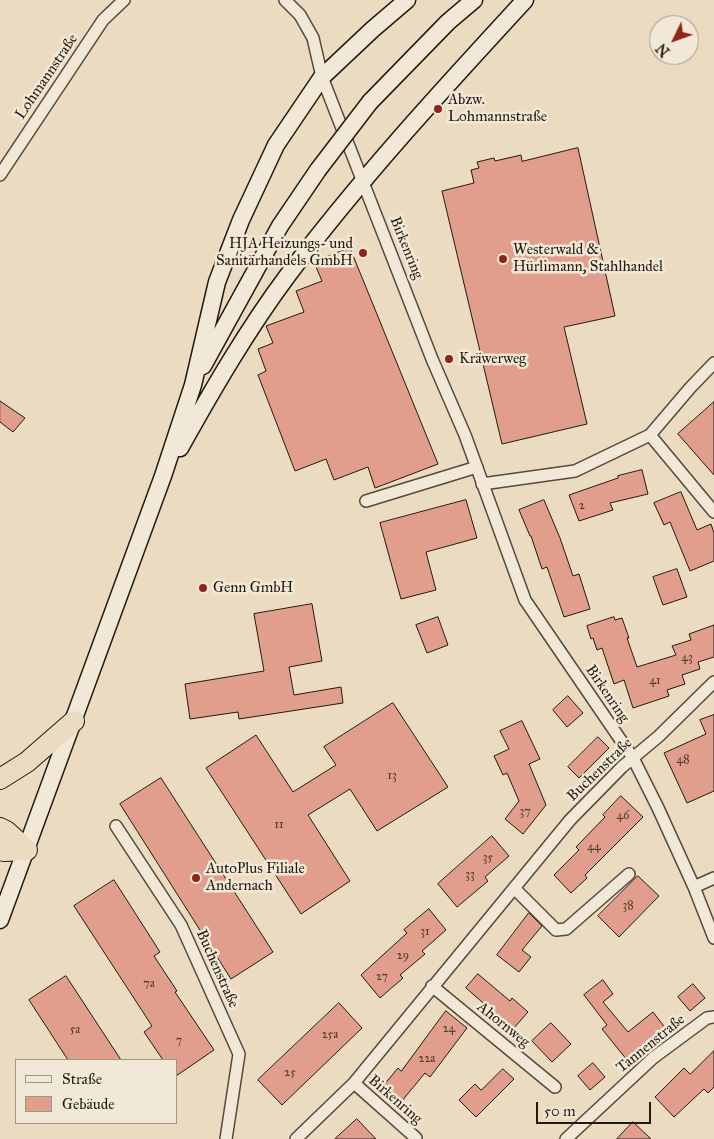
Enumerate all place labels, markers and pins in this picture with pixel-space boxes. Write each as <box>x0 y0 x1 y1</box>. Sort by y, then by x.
place label: Abzw. Lohmannstraße <box>448 91 547 126</box>
marker: Abzw. Lohmannstraße <box>432 103 444 115</box>
place label: HJA Heizungs- und Sanitärhandels GmbH <box>216 235 353 270</box>
place label: Westerwald & Hürlimann, Stahlhandel <box>513 241 663 276</box>
marker: HJA Heizungs- und Sanitärhandels GmbH <box>357 247 369 259</box>
marker: Westerwald & Hürlimann, Stahlhandel <box>497 253 509 265</box>
place label: Kräwerweg <box>459 350 526 368</box>
marker: Kräwerweg <box>443 353 455 365</box>
place label: Genn GmbH <box>213 579 293 597</box>
marker: Genn GmbH <box>197 582 209 594</box>
place label: AutoPlus Filiale Andernach <box>206 860 305 895</box>
marker: AutoPlus Filiale Andernach <box>190 872 202 884</box>

